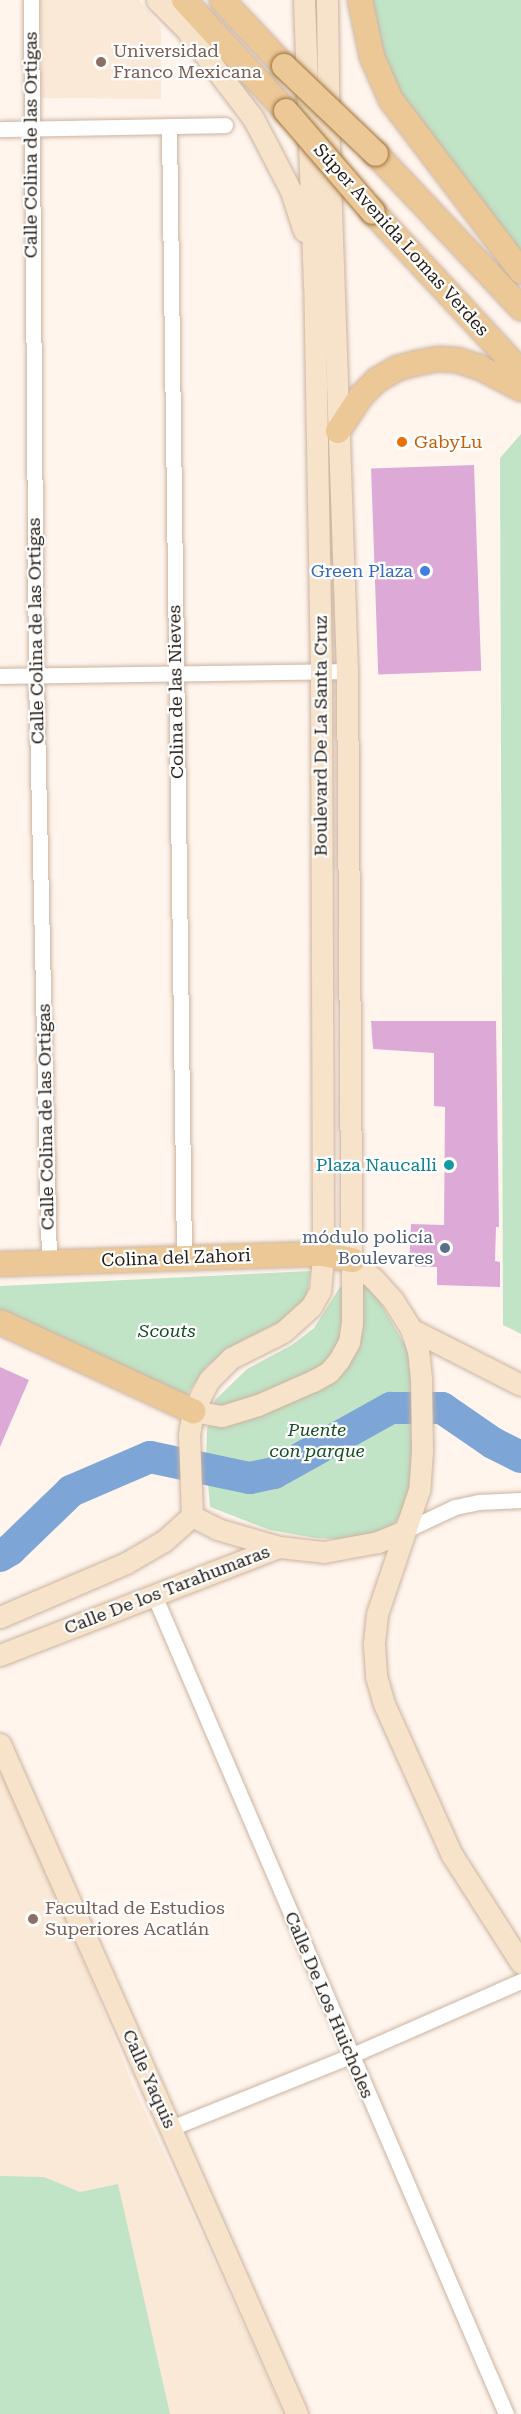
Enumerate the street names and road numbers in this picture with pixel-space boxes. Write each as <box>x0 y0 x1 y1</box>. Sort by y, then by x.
street label: Calle Colina de las Ortigas <box>20 32 42 258</box>
street label: Súper Avenida Lomas Verdes <box>309 139 493 341</box>
street label: Calle Colina de las Ortigas <box>23 518 49 744</box>
street label: Colina de las Nieves <box>164 605 188 779</box>
street label: Boulevard De La Santa Cruz <box>310 616 332 856</box>
street label: Calle Colina de las Ortigas <box>33 1004 59 1230</box>
street label: Colina del Zahori <box>101 1245 251 1271</box>
street label: Calle De los Tarahumaras <box>61 1541 273 1639</box>
street label: Calle De Los Huicholes <box>280 1908 378 2102</box>
street label: Calle Yaquis <box>118 2026 180 2132</box>

